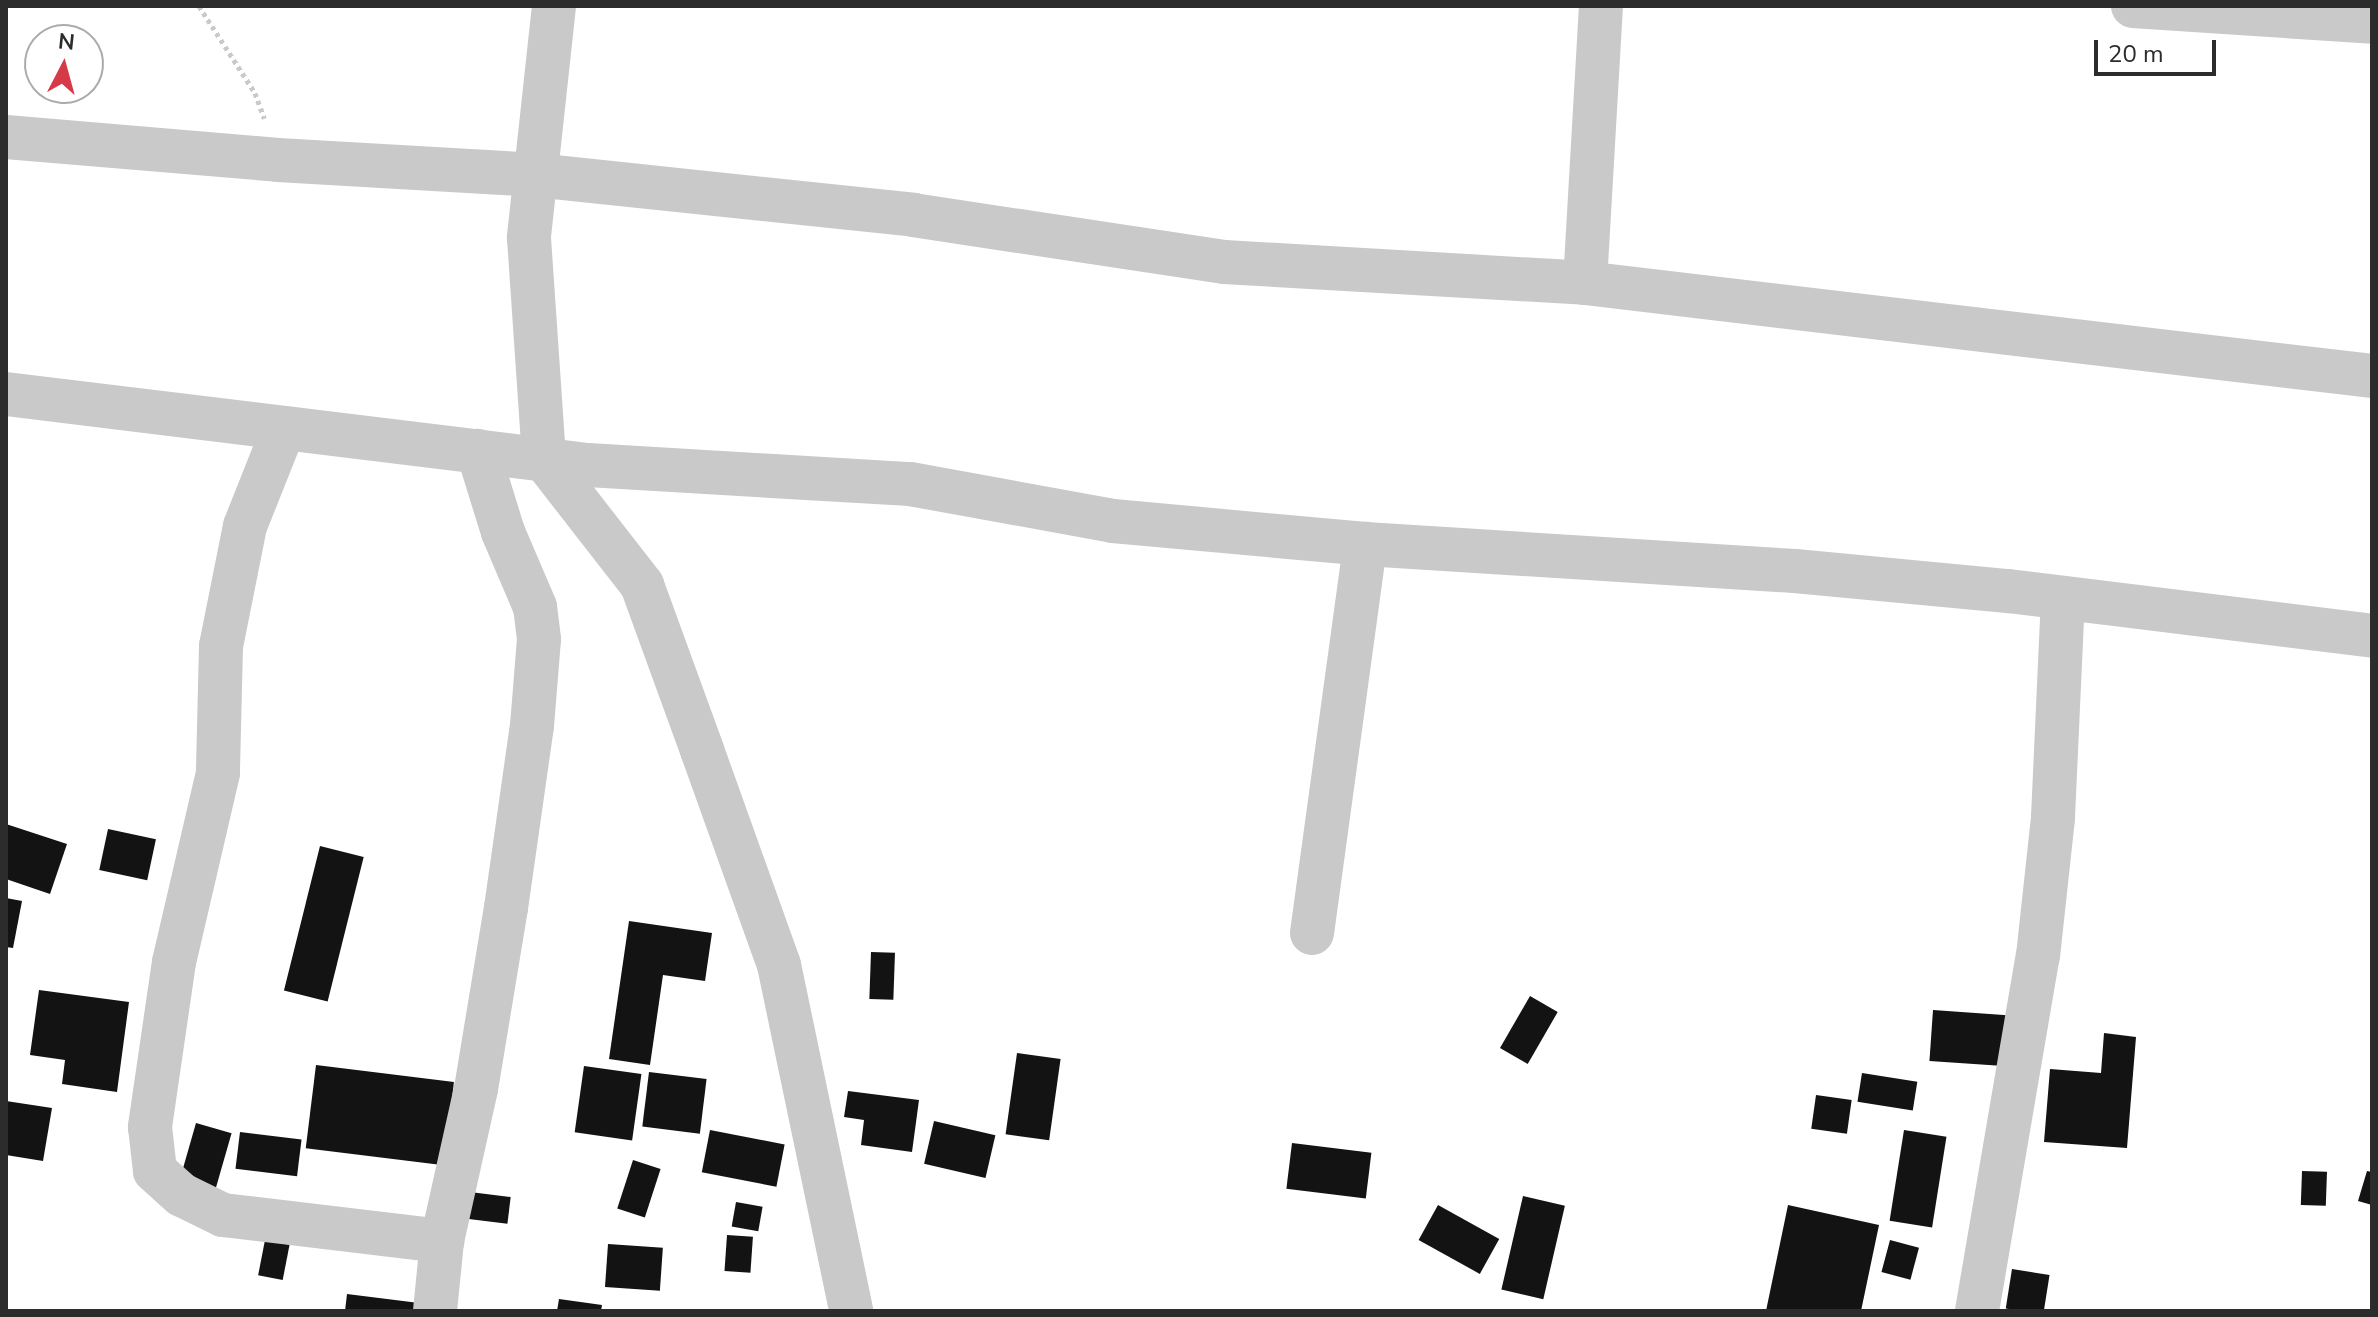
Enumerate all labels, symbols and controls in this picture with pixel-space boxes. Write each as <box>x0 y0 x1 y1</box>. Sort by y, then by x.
north arrow <box>24 24 104 104</box>
scale bar <box>2098 24 2220 74</box>
text: N <box>57 26 76 58</box>
text: 20 m <box>2108 38 2164 70</box>

